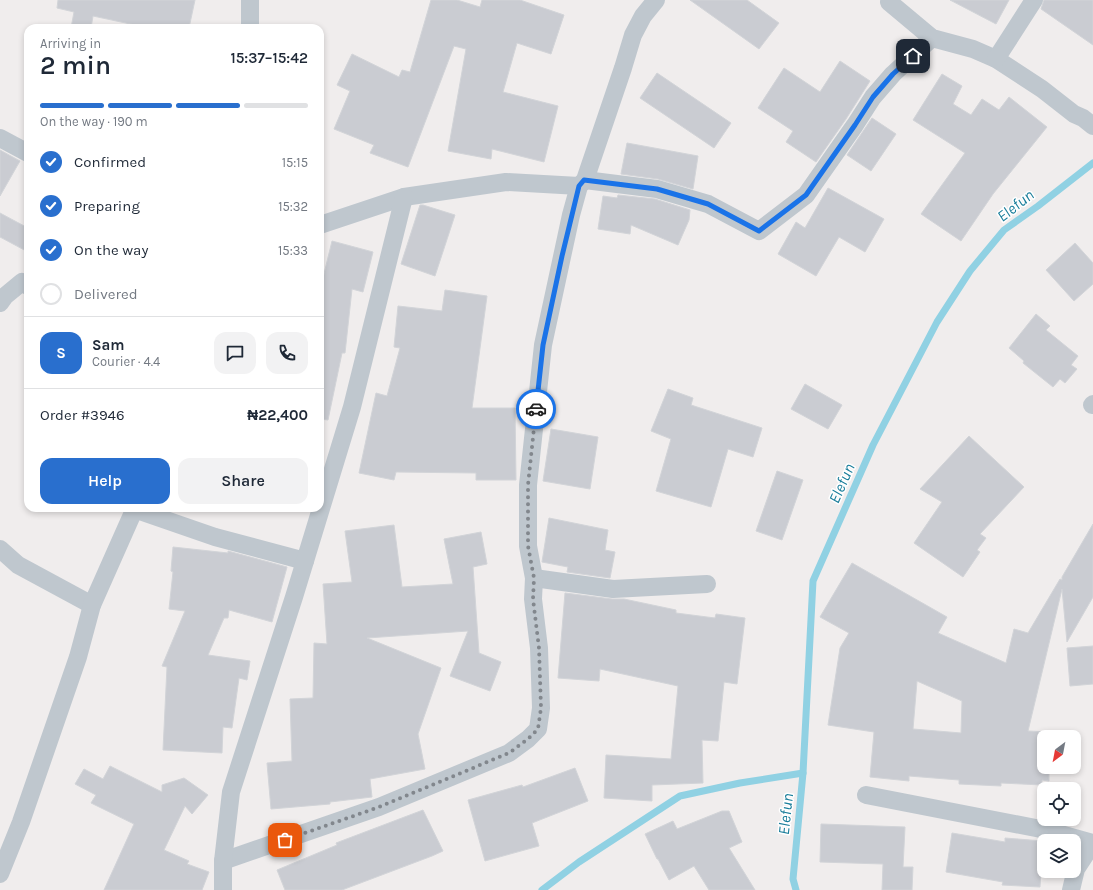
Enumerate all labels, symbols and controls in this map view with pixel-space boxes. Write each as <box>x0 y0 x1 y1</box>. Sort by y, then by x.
text: Arriving in <box>40 36 101 51</box>
pin <box>896 39 930 73</box>
icon: home <box>902 45 924 67</box>
text: 15:37–15:42 <box>230 49 308 67</box>
text: 2 min <box>40 50 111 81</box>
text: On the way · 190 m <box>40 114 148 129</box>
icon: check <box>40 151 62 173</box>
text: Confirmed <box>74 153 146 171</box>
text: 15:15 <box>282 155 308 170</box>
water label: Elefun <box>993 185 1038 226</box>
icon: check <box>40 195 62 217</box>
text: Preparing <box>74 197 140 215</box>
text: 15:32 <box>278 199 308 214</box>
icon: check <box>40 239 62 261</box>
text: On the way <box>74 241 148 259</box>
text: 15:33 <box>278 243 308 258</box>
text: Delivered <box>74 285 138 303</box>
button: chat <box>214 332 256 374</box>
button: phone <box>266 332 308 374</box>
text: Sam <box>92 336 125 354</box>
text: S <box>56 344 66 362</box>
text: Courier · 4.4 <box>92 354 160 369</box>
courier <box>516 389 556 429</box>
icon: car <box>525 398 547 420</box>
text: Order #3946 <box>40 406 125 424</box>
text: ₦22,400 <box>247 406 308 424</box>
button: Help <box>40 458 170 504</box>
button: Share <box>178 458 308 504</box>
water label: Elefun <box>824 460 859 506</box>
north arrow <box>1037 730 1081 774</box>
map controls <box>1037 730 1081 878</box>
button: locate <box>1037 782 1081 826</box>
water label: Elefun <box>774 792 797 836</box>
pin <box>268 823 302 857</box>
icon: bag <box>274 829 296 851</box>
button: layers <box>1037 834 1081 878</box>

